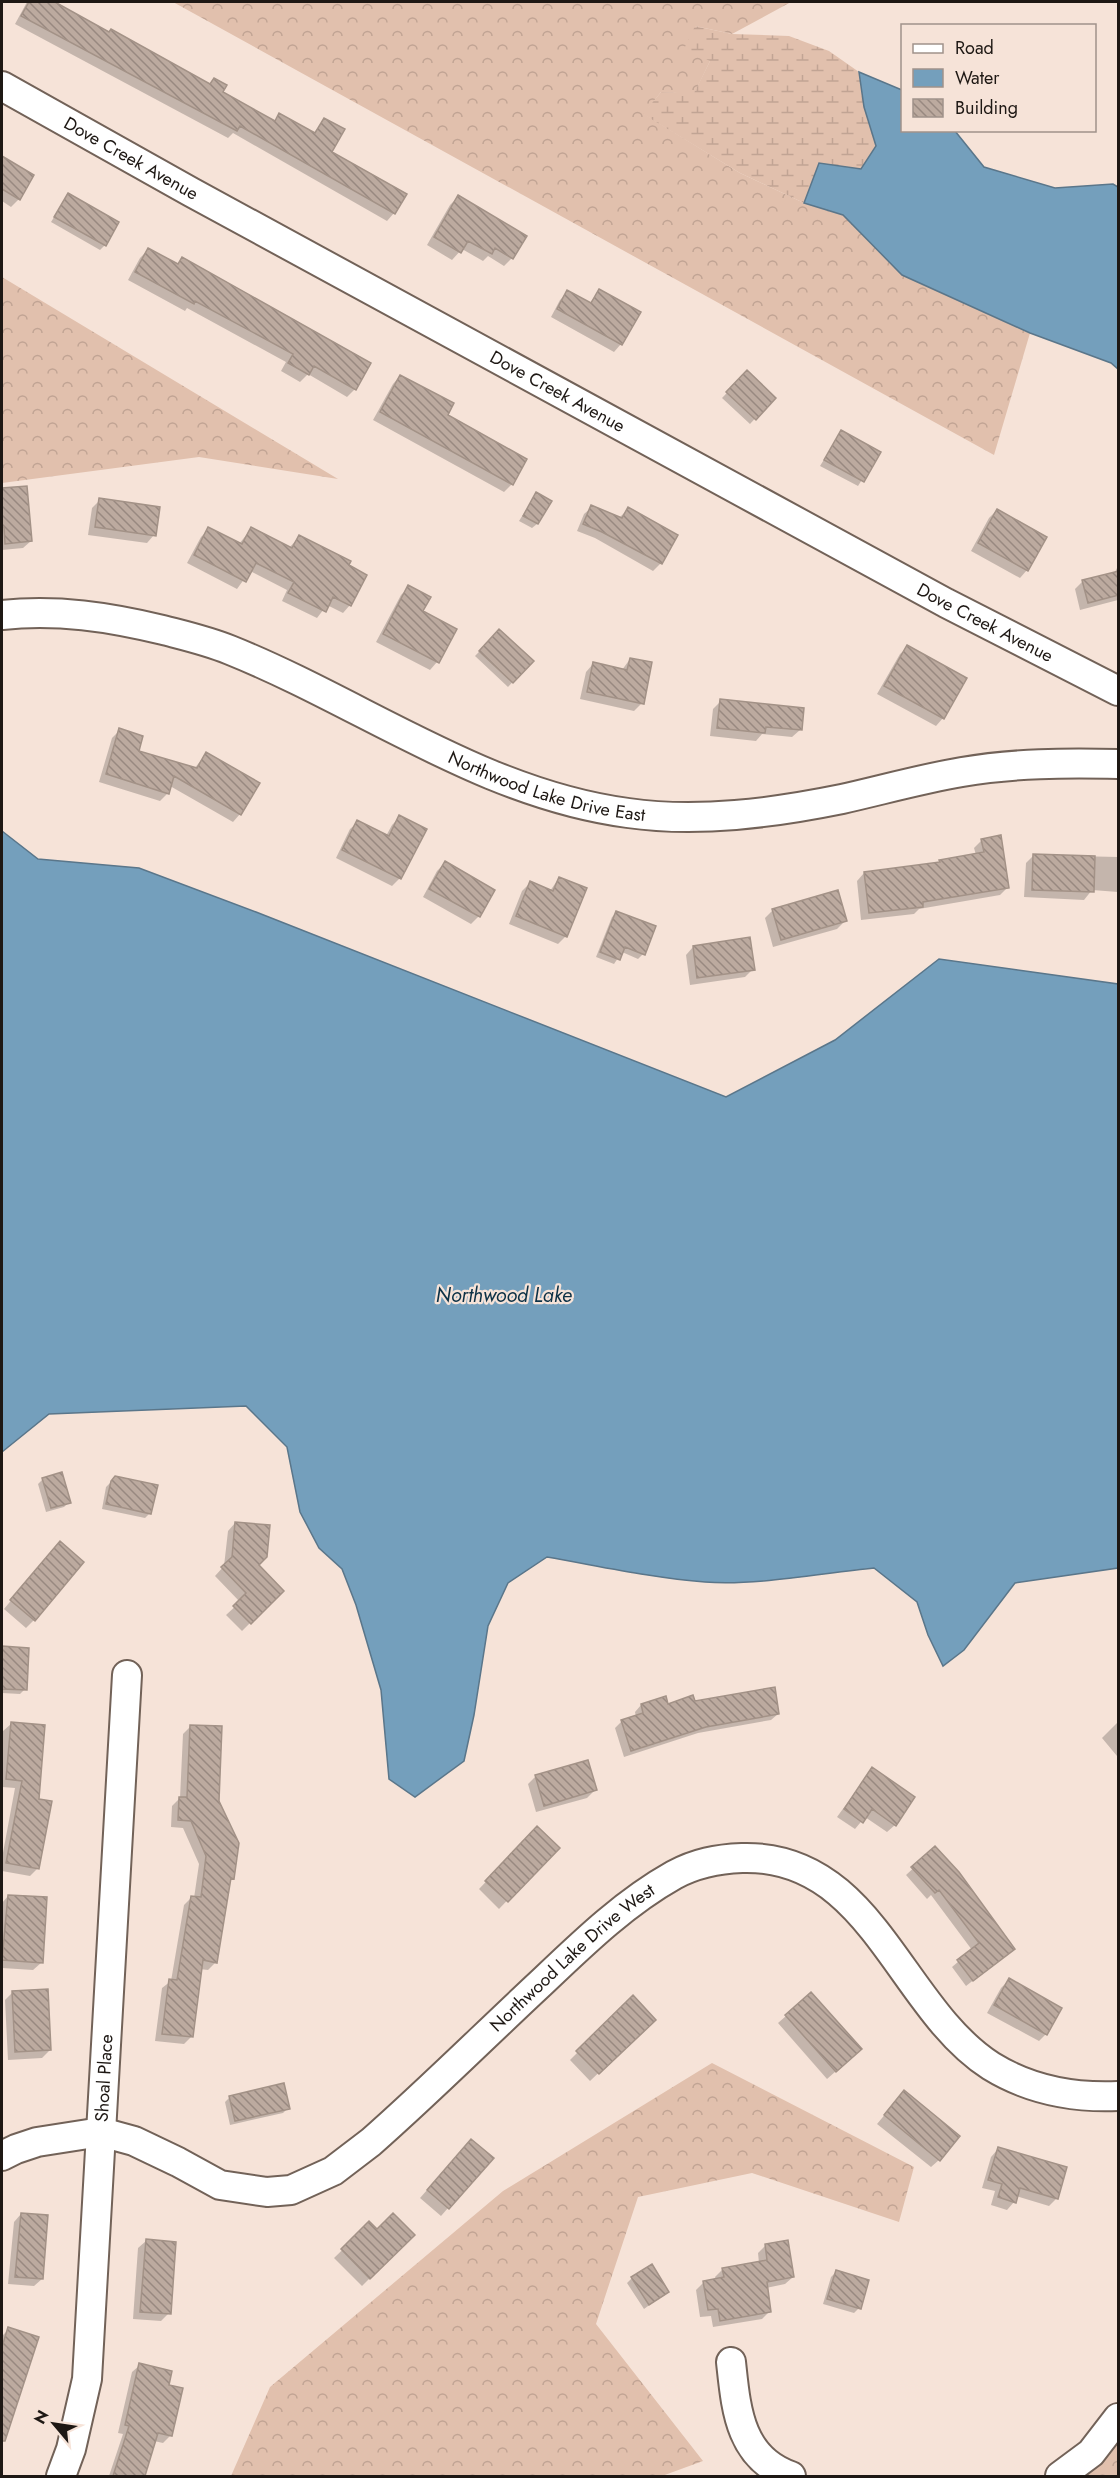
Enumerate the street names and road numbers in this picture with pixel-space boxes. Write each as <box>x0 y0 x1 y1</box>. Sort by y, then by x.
street label: Dove Creek Avenue <box>59 110 203 207</box>
street label: Dove Creek Avenue <box>485 344 630 439</box>
street label: Dove Creek Avenue <box>912 577 1058 669</box>
street label: Northwood Lake Drive East <box>444 744 647 828</box>
street label: Northwood Lake Drive West <box>484 1877 660 2038</box>
street label: Shoal Place <box>89 2033 120 2123</box>

